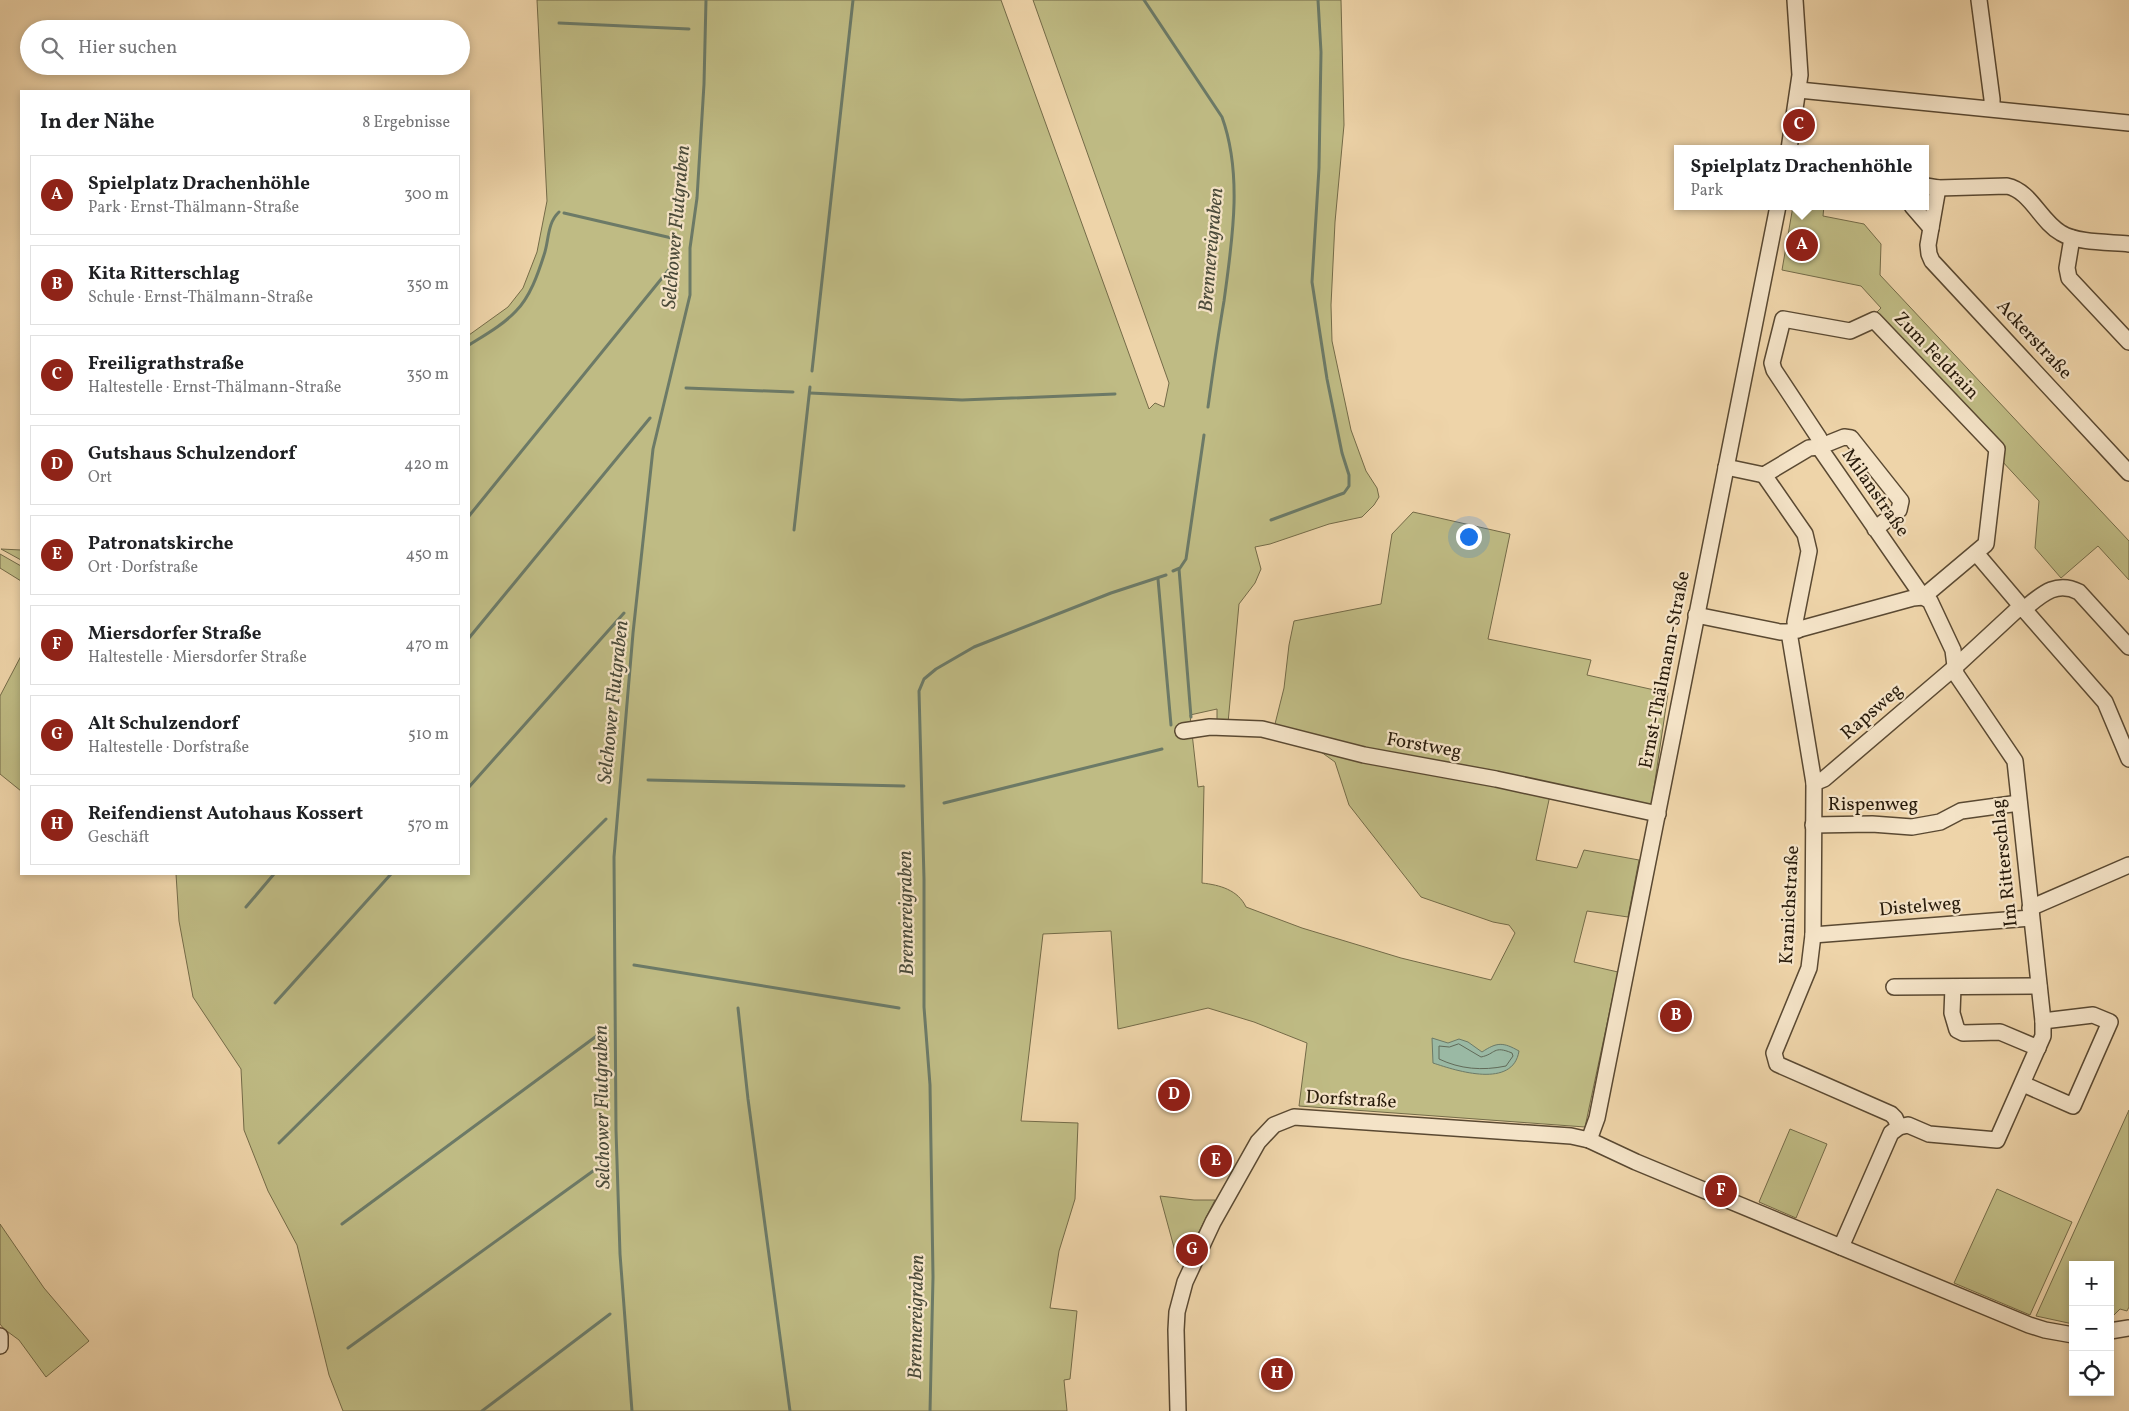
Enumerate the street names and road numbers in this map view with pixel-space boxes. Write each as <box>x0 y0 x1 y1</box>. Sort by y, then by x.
street label: Ackerstraße <box>1990 294 2078 386</box>
street label: Zum Feldrain <box>1887 306 1985 406</box>
street label: Milanstraße <box>1835 444 1915 542</box>
street label: Ernst-Thälmann-Straße <box>1633 569 1697 771</box>
street label: Rapsweg <box>1835 678 1909 746</box>
street label: Forstweg <box>1384 727 1464 765</box>
street label: Rispenweg <box>1828 792 1918 818</box>
street label: Im Ritterschlag <box>1985 798 2025 928</box>
street label: Kranichstraße <box>1774 845 1806 965</box>
street label: Distelweg <box>1878 890 1962 924</box>
street label: Dorfstraße <box>1305 1085 1397 1115</box>

